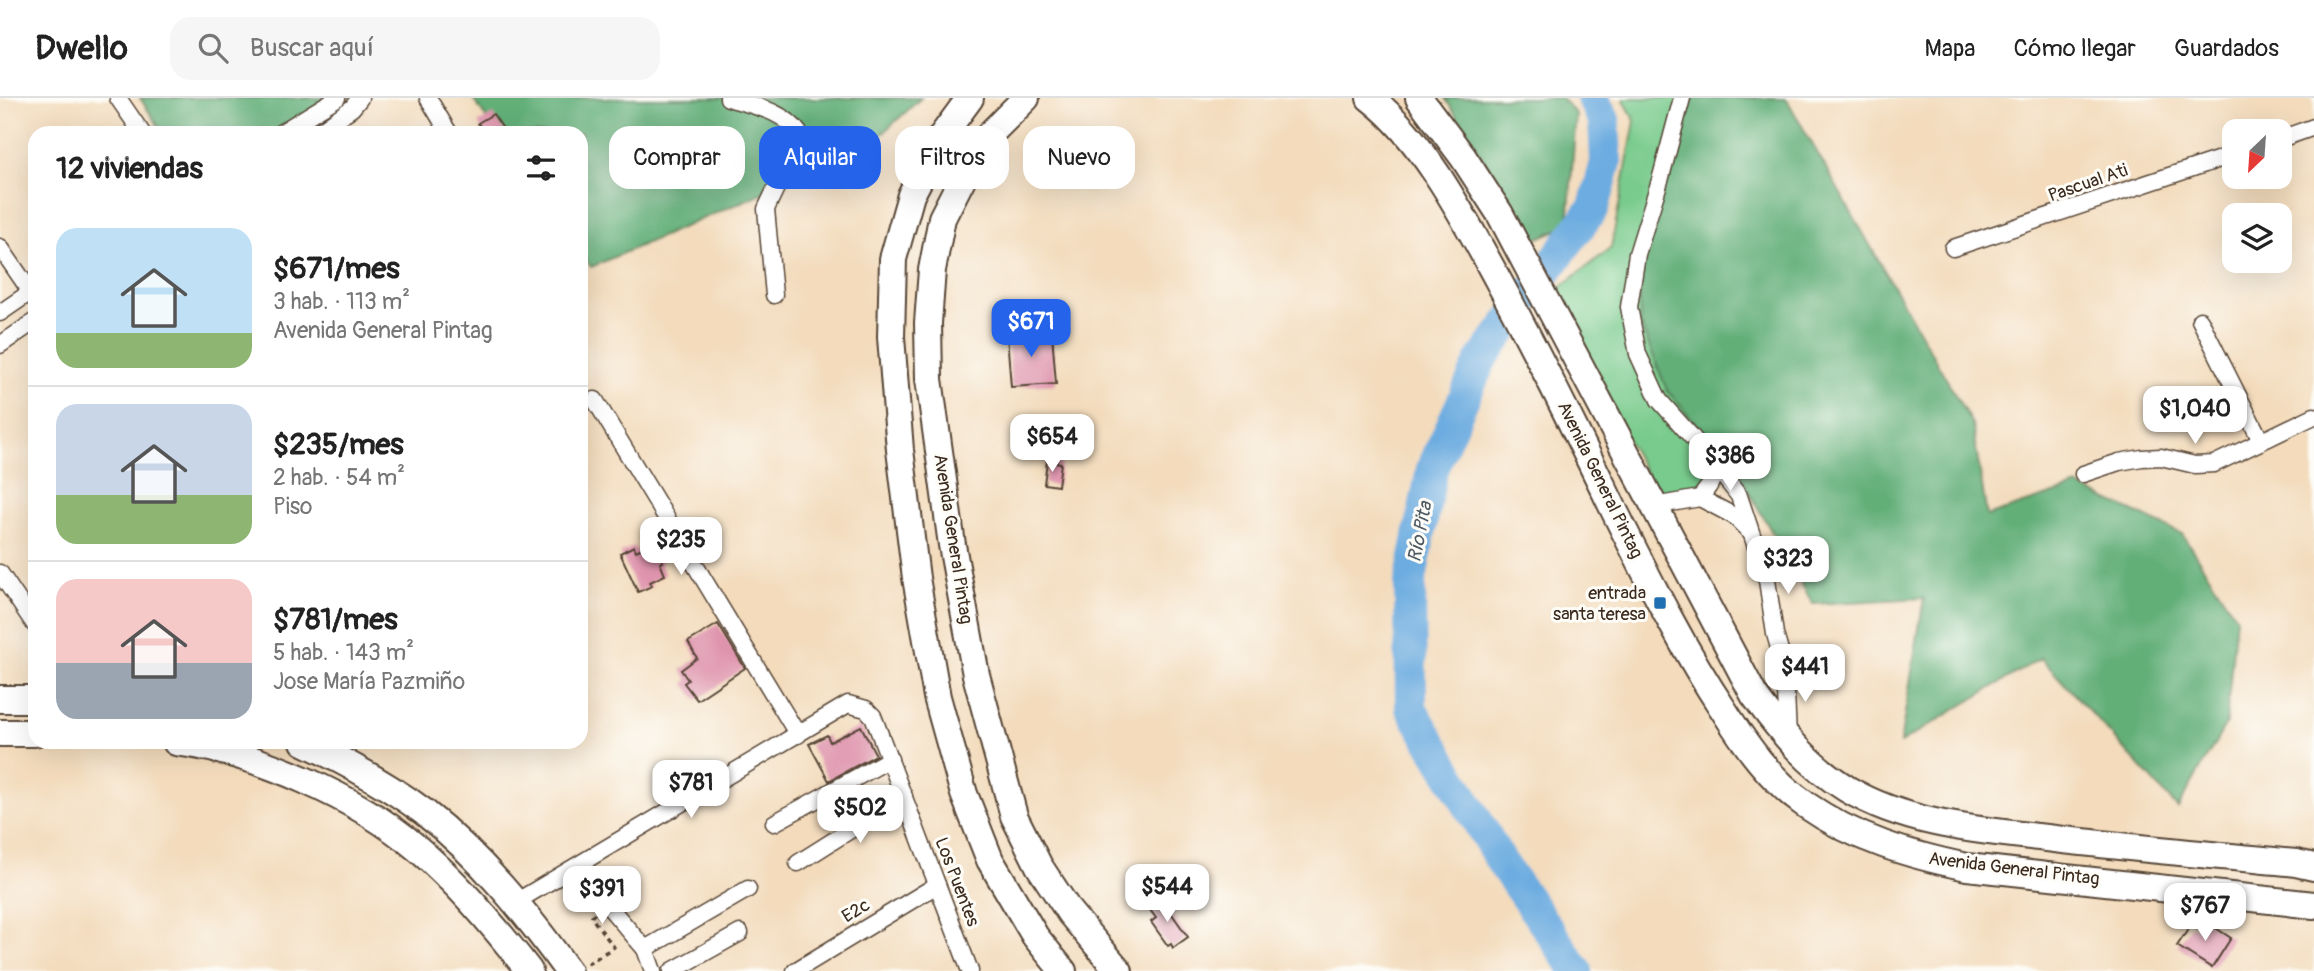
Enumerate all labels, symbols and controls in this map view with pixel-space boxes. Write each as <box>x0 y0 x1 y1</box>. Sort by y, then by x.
search box <box>170 17 660 80</box>
text: Dwello <box>35 28 128 69</box>
icon: search <box>194 29 232 67</box>
text: Buscar aquí <box>250 32 374 64</box>
text: Mapa <box>1925 34 1976 63</box>
text: Cómo llegar <box>2014 34 2136 63</box>
text: Guardados <box>2174 34 2279 63</box>
north arrow <box>2222 119 2292 189</box>
map controls <box>2222 119 2292 273</box>
chip: Comprar <box>609 126 745 189</box>
chip: Alquilar <box>759 126 881 189</box>
chip: Filtros <box>895 126 1009 189</box>
chip: Nuevo <box>1023 126 1135 189</box>
icon: filters <box>522 149 560 187</box>
text: 12 viviendas <box>56 150 203 187</box>
street label: Pascual Ati <box>2045 159 2131 207</box>
button: layers <box>2222 203 2292 273</box>
text: $671/mes <box>273 250 400 287</box>
icon: home <box>112 256 196 340</box>
text: 3 hab. · 113 m² <box>273 287 410 316</box>
pin: $671 <box>990 300 1072 359</box>
text: $671 <box>1008 307 1054 336</box>
text: Avenida General Pintag <box>273 316 493 345</box>
pin: $1,040 <box>2138 386 2252 446</box>
text: $1,040 <box>2159 394 2231 423</box>
street label: Avenida General Pintag <box>1552 398 1648 562</box>
pin: $654 <box>1011 414 1093 474</box>
text: $654 <box>1026 422 1078 451</box>
text: $235/mes <box>273 426 404 463</box>
icon: home <box>112 432 196 516</box>
pin: $386 <box>1689 434 1771 493</box>
text: $386 <box>1705 441 1755 470</box>
street label: Avenida General Pintag <box>928 452 978 626</box>
text: 2 hab. · 54 m² <box>273 463 405 492</box>
text: Piso <box>273 492 312 521</box>
water label: Río Pita <box>1402 499 1438 564</box>
pin: $235 <box>640 518 722 577</box>
text: $235 <box>656 525 706 554</box>
pin: $323 <box>1747 536 1829 596</box>
text: $323 <box>1763 544 1813 573</box>
place label: entrada santa teresa <box>1553 582 1646 626</box>
marker: entrada santa teresa <box>1652 595 1668 611</box>
text: $781/mes <box>273 601 398 638</box>
icon: home <box>112 607 196 691</box>
text: 5 hab. · 143 m² <box>273 638 414 667</box>
pin: $441 <box>1764 644 1846 704</box>
text: $441 <box>1781 652 1829 681</box>
text: Jose María Pazmiño <box>273 667 465 696</box>
pin: $781 <box>650 760 732 820</box>
text: $781 <box>668 768 714 797</box>
pin: $502 <box>819 786 901 845</box>
text: $502 <box>833 793 887 822</box>
street label: Los Puentes <box>930 834 984 930</box>
street label: Avenida General Pintag <box>1927 847 2101 891</box>
pin: $544 <box>1126 864 1208 924</box>
pin: $391 <box>561 866 643 926</box>
text: $544 <box>1141 872 1193 901</box>
text: $391 <box>579 874 625 903</box>
pin: $767 <box>2164 884 2246 943</box>
text: $767 <box>2180 891 2230 920</box>
street label: E2c <box>838 894 874 928</box>

